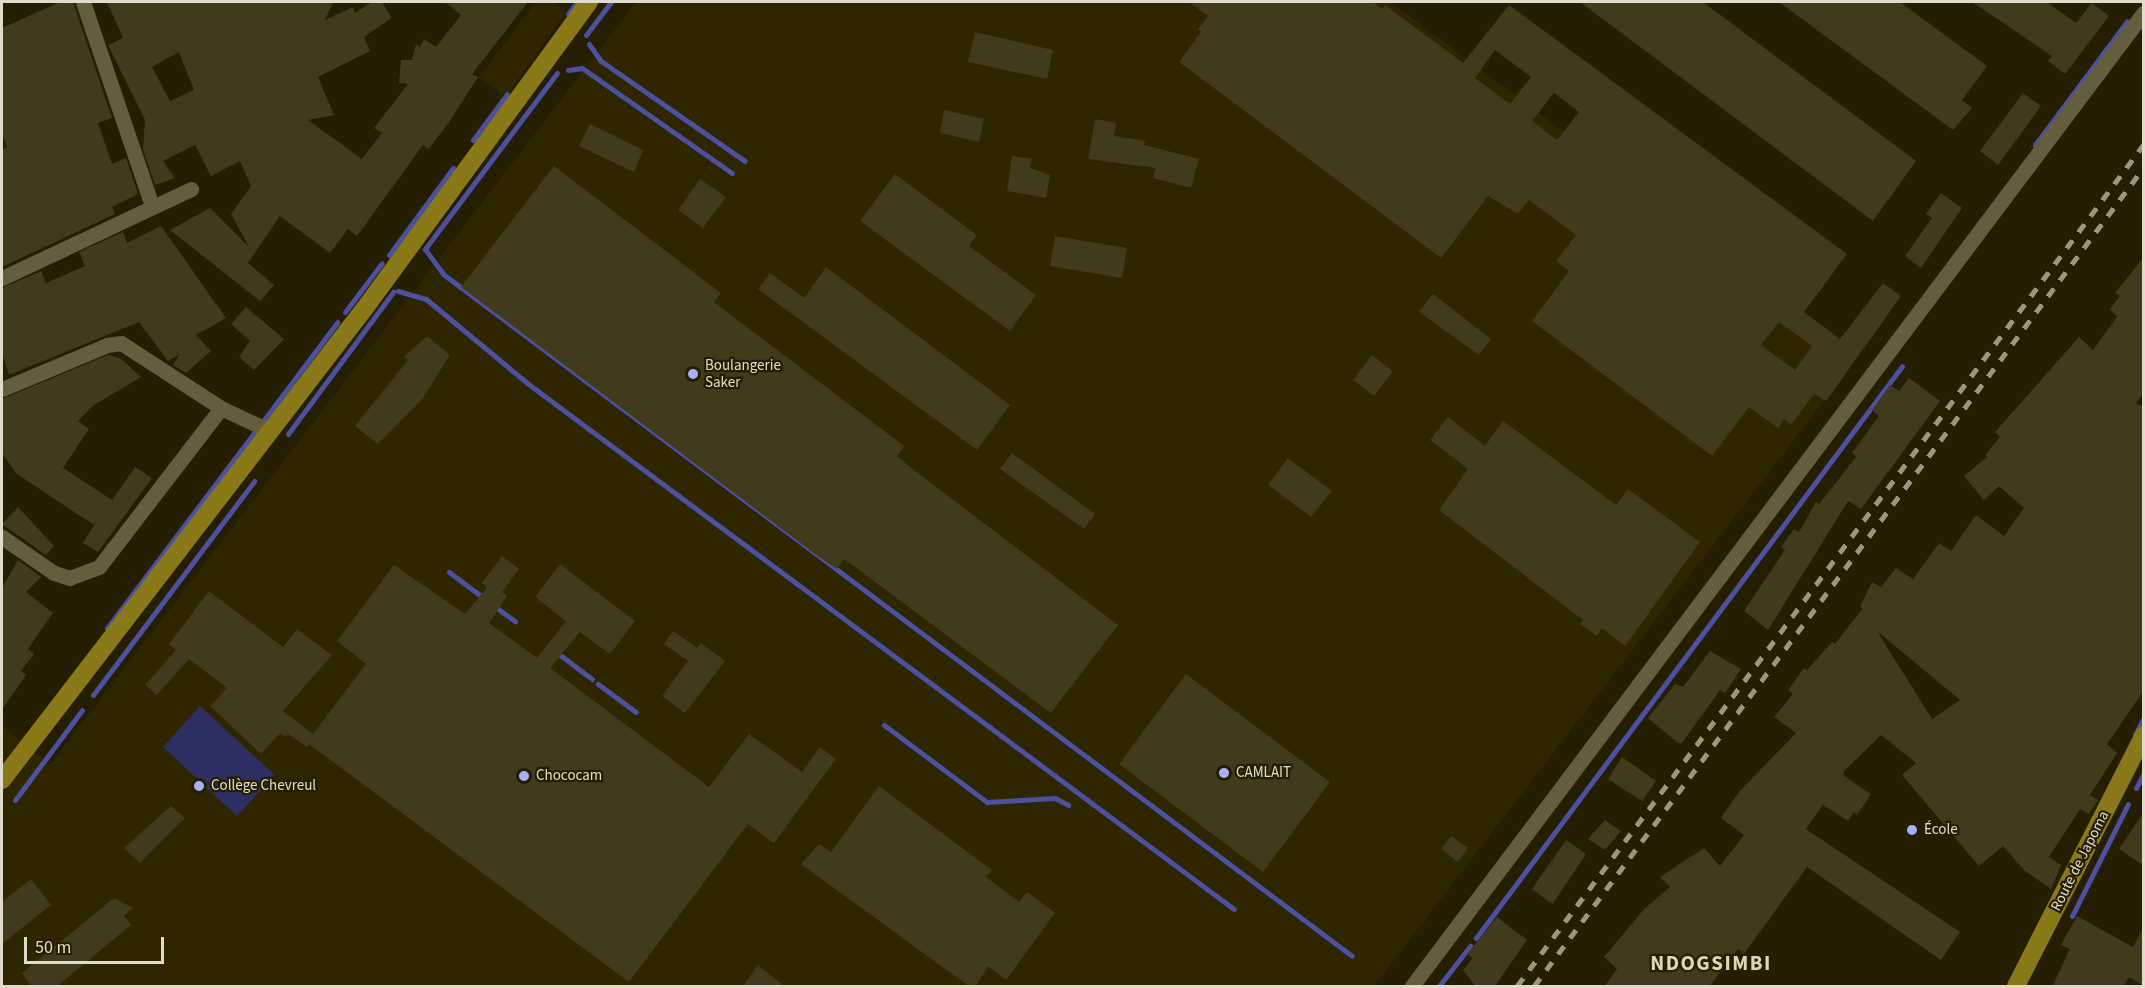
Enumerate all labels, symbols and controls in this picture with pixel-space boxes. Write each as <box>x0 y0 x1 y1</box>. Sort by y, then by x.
place label: Boulangerie Saker <box>705 356 781 391</box>
marker: Boulangerie Saker <box>686 367 700 381</box>
place label: CAMLAIT <box>1236 764 1291 782</box>
marker: CAMLAIT <box>1217 766 1231 780</box>
place label: Chococam <box>536 767 602 785</box>
marker: Chococam <box>517 769 531 783</box>
place label: Collège Chevreul <box>211 777 316 795</box>
marker: Collège Chevreul <box>192 779 206 793</box>
street label: Route de Japoma <box>2047 808 2113 914</box>
place label: École <box>1924 821 1958 839</box>
marker: École <box>1905 823 1919 837</box>
scale bar <box>27 925 166 963</box>
text: 50 m <box>35 935 71 960</box>
district label: NDOGSIMBI <box>1650 950 1772 976</box>

